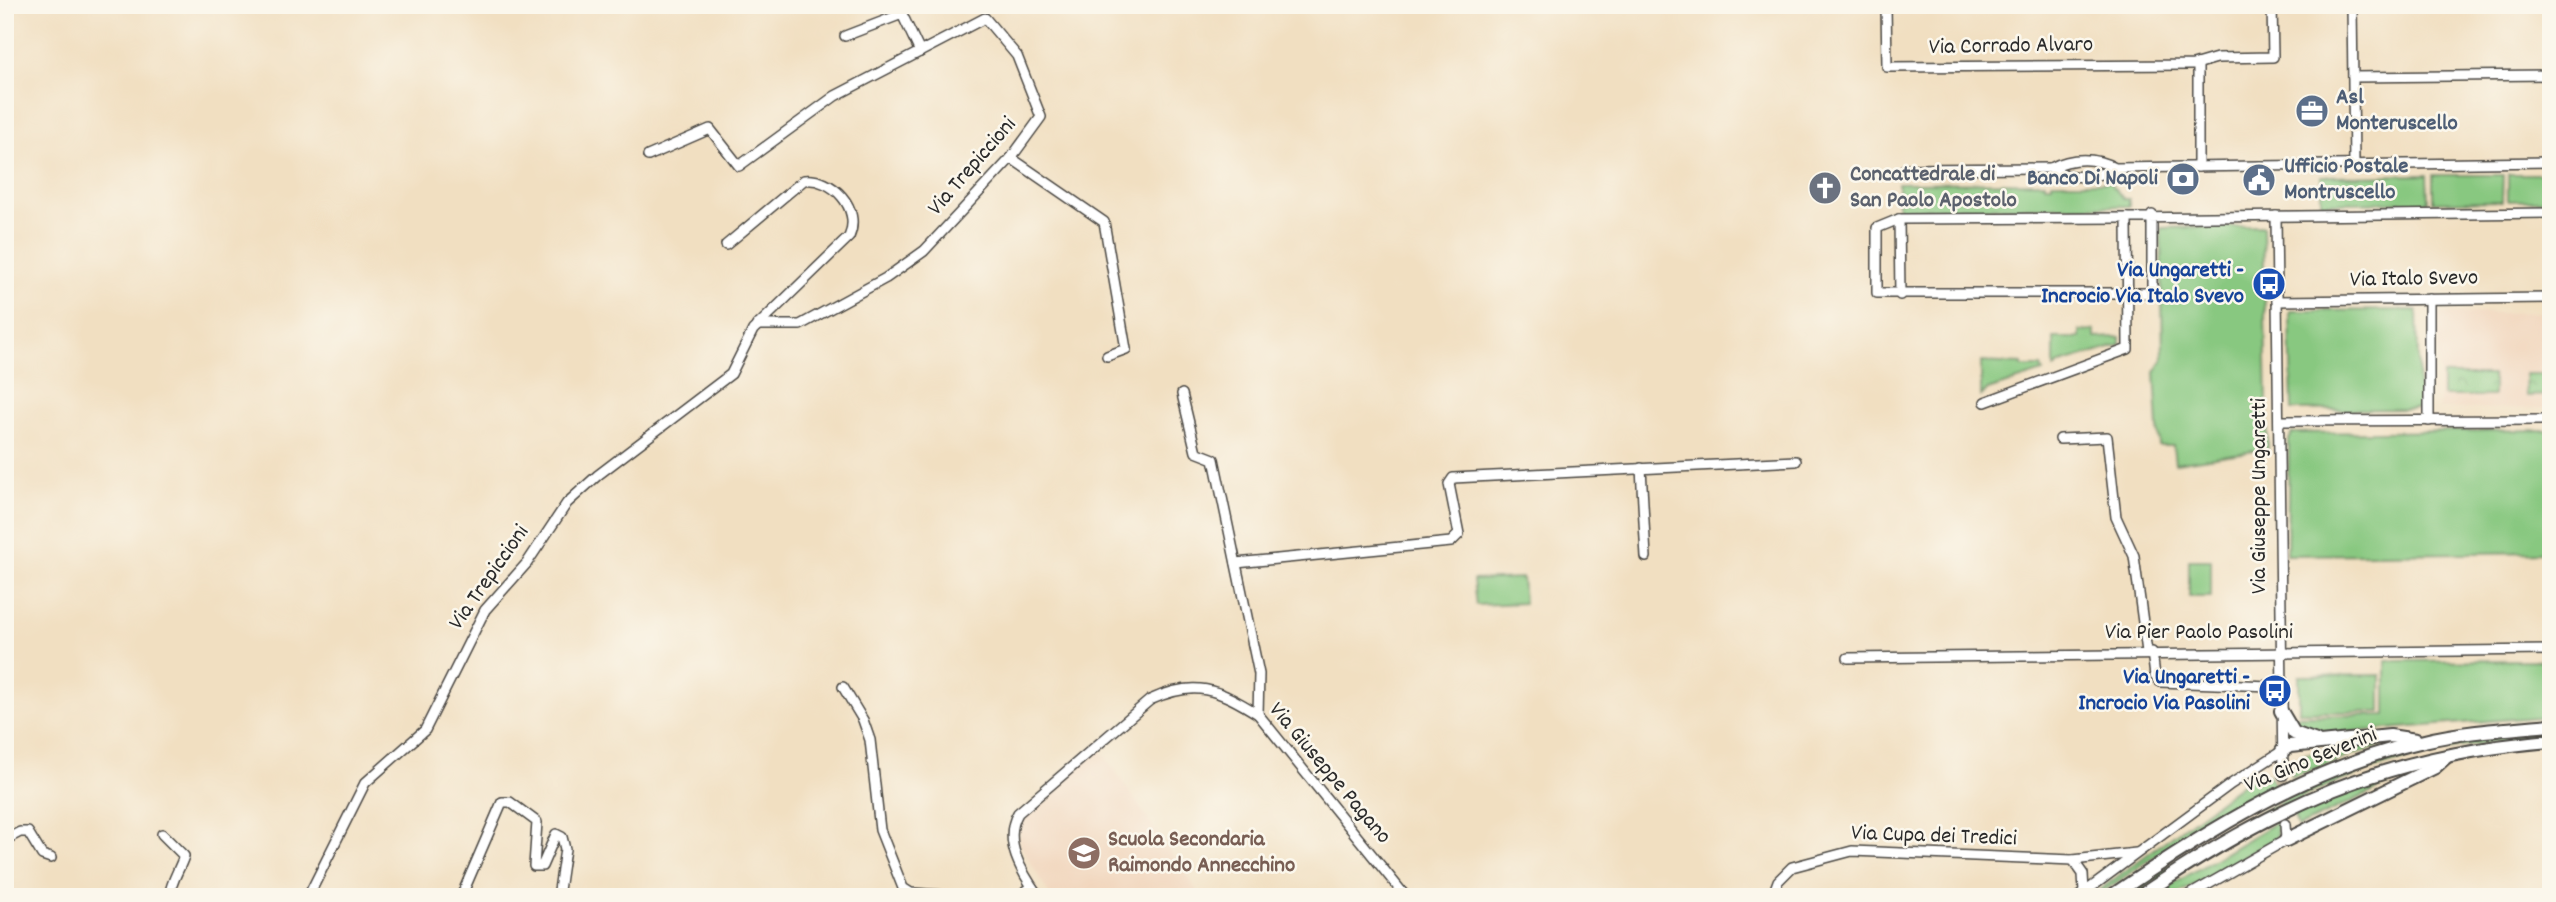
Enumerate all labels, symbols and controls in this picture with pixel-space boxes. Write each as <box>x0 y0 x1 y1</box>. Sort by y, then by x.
street label: Via Corrado Alvaro <box>1929 29 2093 65</box>
place label: Asl Monteruscello <box>2336 82 2458 141</box>
office icon: Asl Monteruscello <box>2293 92 2331 130</box>
street label: Via Trepiccioni <box>921 110 1025 224</box>
place label: Ufficio Postale Montruscello <box>2284 151 2408 210</box>
place label: Concattedrale di San Paolo Apostolo <box>1850 159 2017 218</box>
bank icon: Banco Di Napoli <box>2164 160 2202 198</box>
public building icon: Ufficio Postale Montruscello <box>2240 161 2278 199</box>
place label: Banco Di Napoli <box>2027 163 2159 196</box>
church icon: Concattedrale di San Paolo Apostolo <box>1806 169 1844 207</box>
place label: Via Ungaretti - Incrocio Via Italo Svevo <box>2041 255 2244 314</box>
street label: Via Italo Svevo <box>2350 262 2478 298</box>
bus stop icon: Via Ungaretti - Incrocio Via Italo Svevo <box>2250 265 2288 303</box>
street label: Via Giuseppe Ungaretti <box>2244 398 2277 594</box>
street label: Via Trepiccioni <box>442 519 538 637</box>
street label: Via Pier Paolo Pasolini <box>2105 617 2293 650</box>
place label: Via Ungaretti - Incrocio Via Pasolini <box>2078 662 2251 721</box>
bus stop icon: Via Ungaretti - Incrocio Via Pasolini <box>2256 672 2294 710</box>
street label: Via Giuseppe Pagano <box>1260 696 1398 852</box>
street label: Via Gino Severini <box>2240 719 2382 803</box>
street label: Via Cupa dei Tredici <box>1850 818 2018 856</box>
place label: Scuola Secondaria Raimondo Annecchino <box>1108 824 1295 883</box>
school or university icon: Scuola Secondaria Raimondo Annecchino <box>1065 834 1103 872</box>

